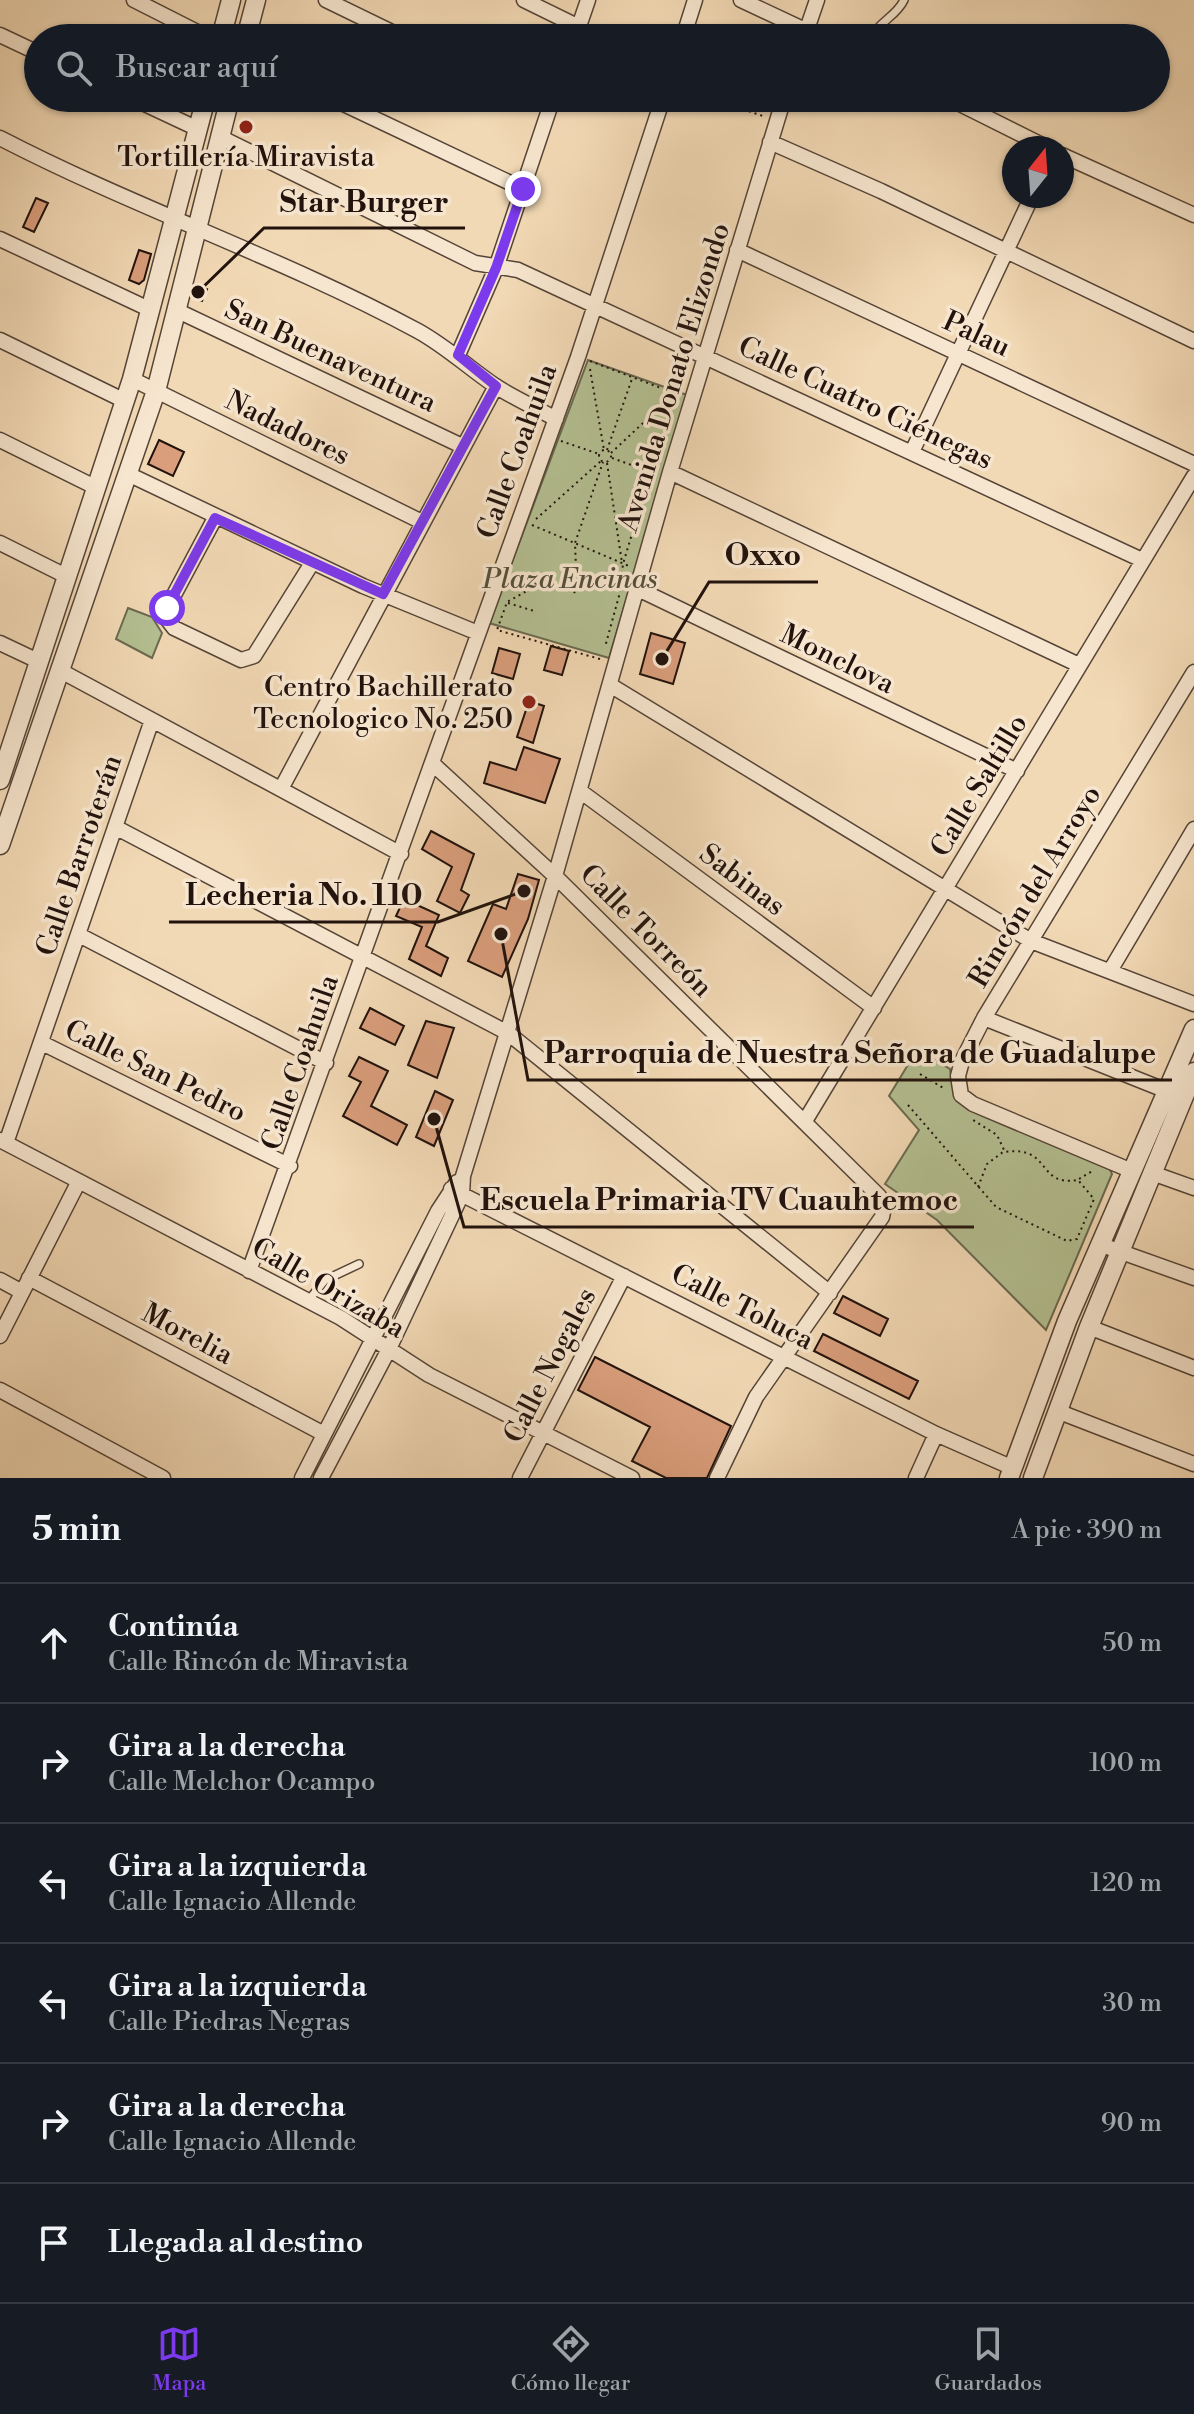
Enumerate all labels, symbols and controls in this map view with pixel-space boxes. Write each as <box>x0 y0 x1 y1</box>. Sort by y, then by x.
search box <box>24 24 1170 112</box>
icon: search <box>52 46 96 90</box>
text: Buscar aquí <box>116 49 278 87</box>
marker: Tortillería Miravista <box>237 118 255 136</box>
north arrow <box>1002 136 1074 208</box>
place label: Tortillería Miravista <box>117 140 376 175</box>
route end <box>505 171 541 207</box>
callout: Star Burger <box>264 174 465 228</box>
text: Star Burger <box>279 184 449 222</box>
street label: Avenida Donato Elizondo <box>610 219 738 537</box>
street label: San Buenaventura <box>219 292 442 421</box>
street label: Palau <box>937 304 1016 365</box>
street label: Calle Cuatro Ciénegas <box>733 329 998 478</box>
street label: Calle Coahuila <box>470 359 565 544</box>
street label: Nadadores <box>219 383 355 474</box>
callout: Oxxo <box>709 528 818 582</box>
text: Oxxo <box>725 537 801 575</box>
park label: Plaza Encinas <box>482 562 657 597</box>
route start <box>149 590 185 626</box>
street label: Monclova <box>775 617 901 702</box>
place label: Centro Bachillerato Tecnologico No. 250 <box>253 670 513 737</box>
marker: Centro Bachillerato Tecnologico No. 250 <box>520 693 538 711</box>
street label: Calle Saltillo <box>923 708 1035 863</box>
street label: Calle Barroterán <box>29 750 130 961</box>
street label: Rincón del Arroyo <box>961 779 1109 994</box>
street label: Sabinas <box>692 837 792 924</box>
street label: Calle Torreón <box>572 857 720 1005</box>
callout: Lecheria No. 110 <box>169 868 438 922</box>
text: Lecheria No. 110 <box>185 877 423 915</box>
street label: Calle Coahuila <box>254 969 347 1155</box>
street label: Calle San Pedro <box>59 1012 252 1130</box>
callout: Parroquia de Nuestra Señora de Guadalupe <box>528 1026 1172 1080</box>
text: Parroquia de Nuestra Señora de Guadalupe <box>544 1035 1156 1073</box>
callout: Escuela Primaria TV Cuauhtemoc <box>464 1173 974 1227</box>
text: Escuela Primaria TV Cuauhtemoc <box>480 1182 958 1220</box>
street label: Calle Orizaba <box>245 1230 412 1347</box>
street label: Calle Toluca <box>665 1256 820 1359</box>
street label: Calle Nogales <box>496 1282 604 1449</box>
street label: Morelia <box>136 1296 240 1373</box>
text: 5 min <box>32 1509 121 1551</box>
text: A pie · 390 m <box>1012 1514 1162 1546</box>
text: Continúa <box>108 1608 239 1646</box>
icon: ahead <box>32 1621 76 1665</box>
text: 50 m <box>1102 1627 1162 1659</box>
text: Calle Rincón de Miravista <box>108 1646 408 1678</box>
text: Gira a la derecha <box>108 1728 345 1766</box>
icon: right <box>32 1741 76 1785</box>
text: 100 m <box>1089 1747 1162 1779</box>
text: Calle Melchor Ocampo <box>108 1766 375 1798</box>
text: Gira a la izquierda <box>108 1848 367 1886</box>
icon: left <box>32 1861 76 1905</box>
text: 120 m <box>1090 1867 1162 1899</box>
text: Calle Ignacio Allende <box>108 1886 356 1918</box>
text: Gira a la izquierda <box>108 1968 367 2006</box>
icon: left <box>32 1981 76 2025</box>
text: 30 m <box>1102 1987 1162 2019</box>
text: Calle Piedras Negras <box>108 2006 350 2038</box>
text: Gira a la derecha <box>108 2088 345 2126</box>
icon: right <box>32 2101 76 2145</box>
text: 90 m <box>1101 2107 1162 2139</box>
text: Calle Ignacio Allende <box>108 2126 356 2158</box>
icon: arrive <box>32 2221 76 2265</box>
text: Llegada al destino <box>108 2224 363 2262</box>
tab: Mapa <box>152 2322 207 2397</box>
tab: Cómo llegar <box>511 2322 630 2397</box>
tab: Guardados <box>935 2322 1042 2397</box>

